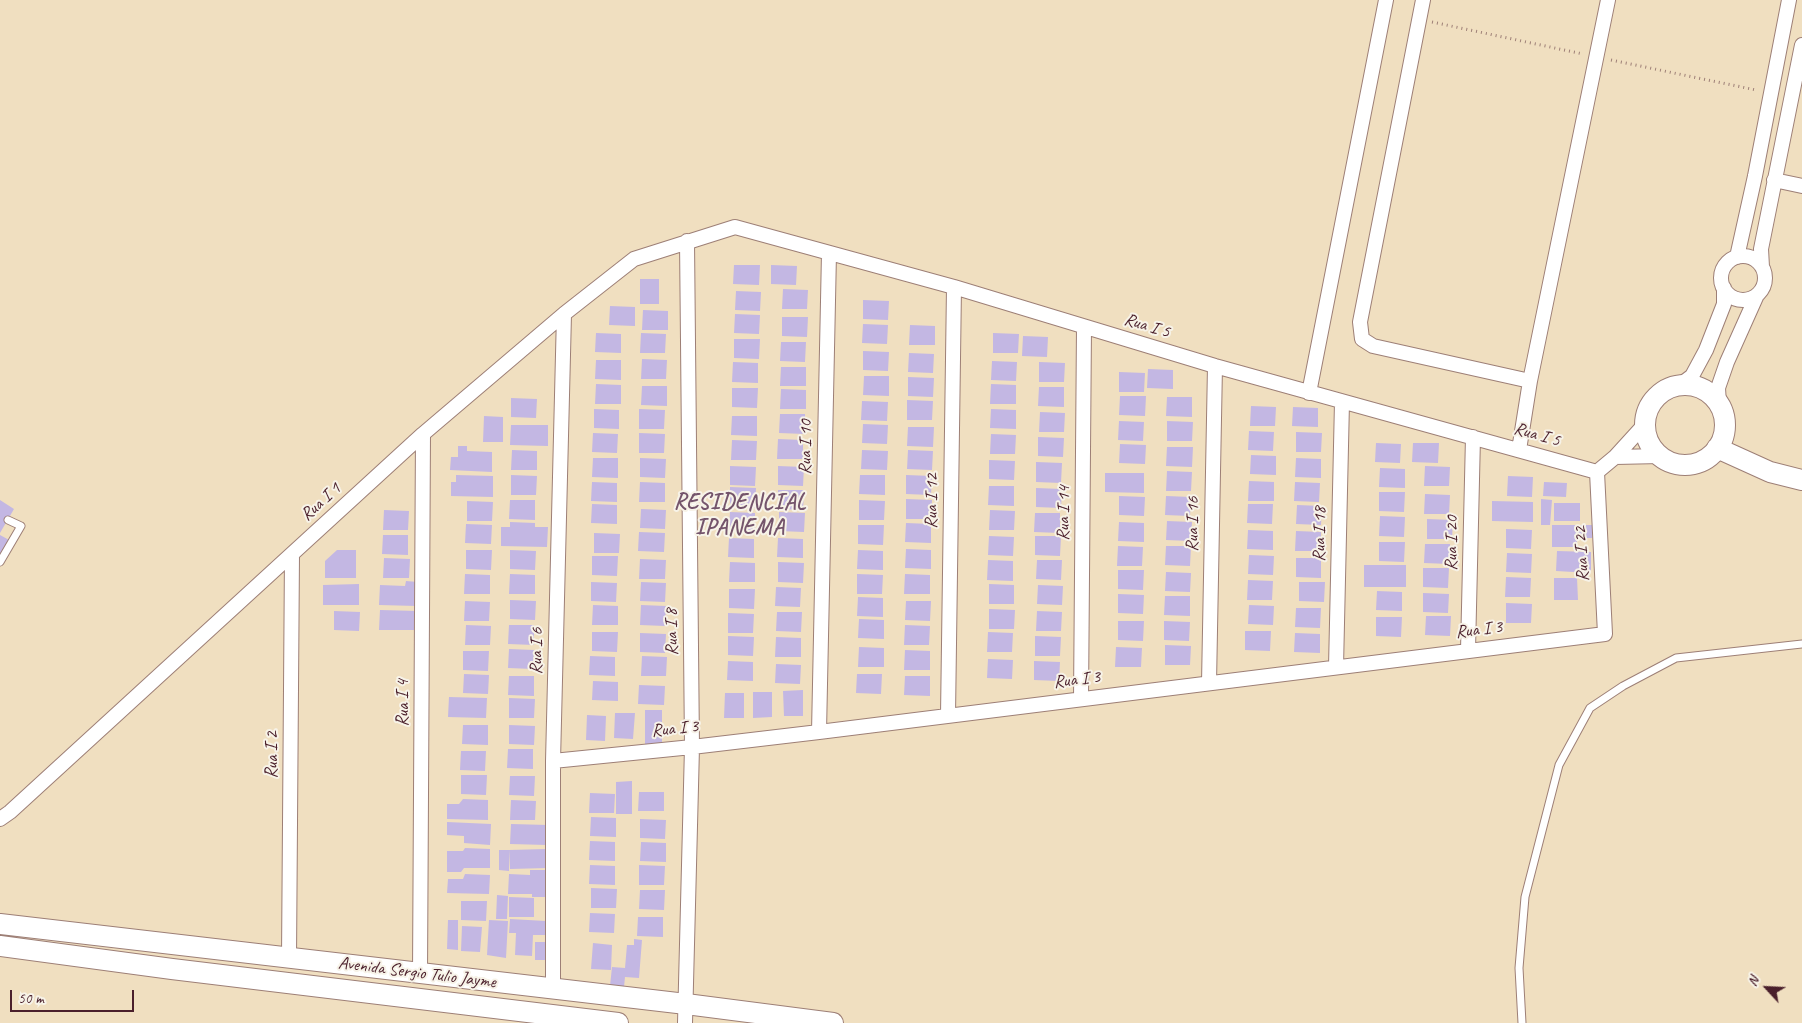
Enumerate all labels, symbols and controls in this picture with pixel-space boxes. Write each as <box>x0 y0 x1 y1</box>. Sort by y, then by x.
street label: Rua I 5 <box>1121 309 1173 343</box>
street label: Rua I 5 <box>1511 418 1563 452</box>
street label: Rua I 10 <box>795 419 817 475</box>
street label: Rua I 12 <box>921 473 943 529</box>
street label: Rua I 1 <box>296 478 346 526</box>
street label: Rua I 14 <box>1053 485 1075 541</box>
district label: RESIDENCIAL IPANEMA <box>673 490 807 542</box>
street label: Rua I 16 <box>1182 496 1204 552</box>
street label: Rua I 18 <box>1309 506 1331 562</box>
street label: Rua I 20 <box>1441 515 1463 571</box>
street label: Rua I 22 <box>1570 526 1594 582</box>
street label: Rua I 8 <box>661 608 683 656</box>
street label: Rua I 3 <box>1454 616 1504 644</box>
street label: Rua I 6 <box>526 627 548 675</box>
street label: Rua I 3 <box>1052 666 1102 694</box>
street label: Rua I 4 <box>392 679 414 727</box>
street label: Rua I 3 <box>650 716 700 742</box>
street label: Rua I 2 <box>261 731 283 779</box>
street label: Avenida Sergio Tulio Jayme <box>337 953 497 993</box>
north arrow <box>1742 963 1792 1013</box>
text: N <box>1743 974 1762 989</box>
scale bar <box>12 980 136 1012</box>
text: 50 m <box>18 989 44 1008</box>

